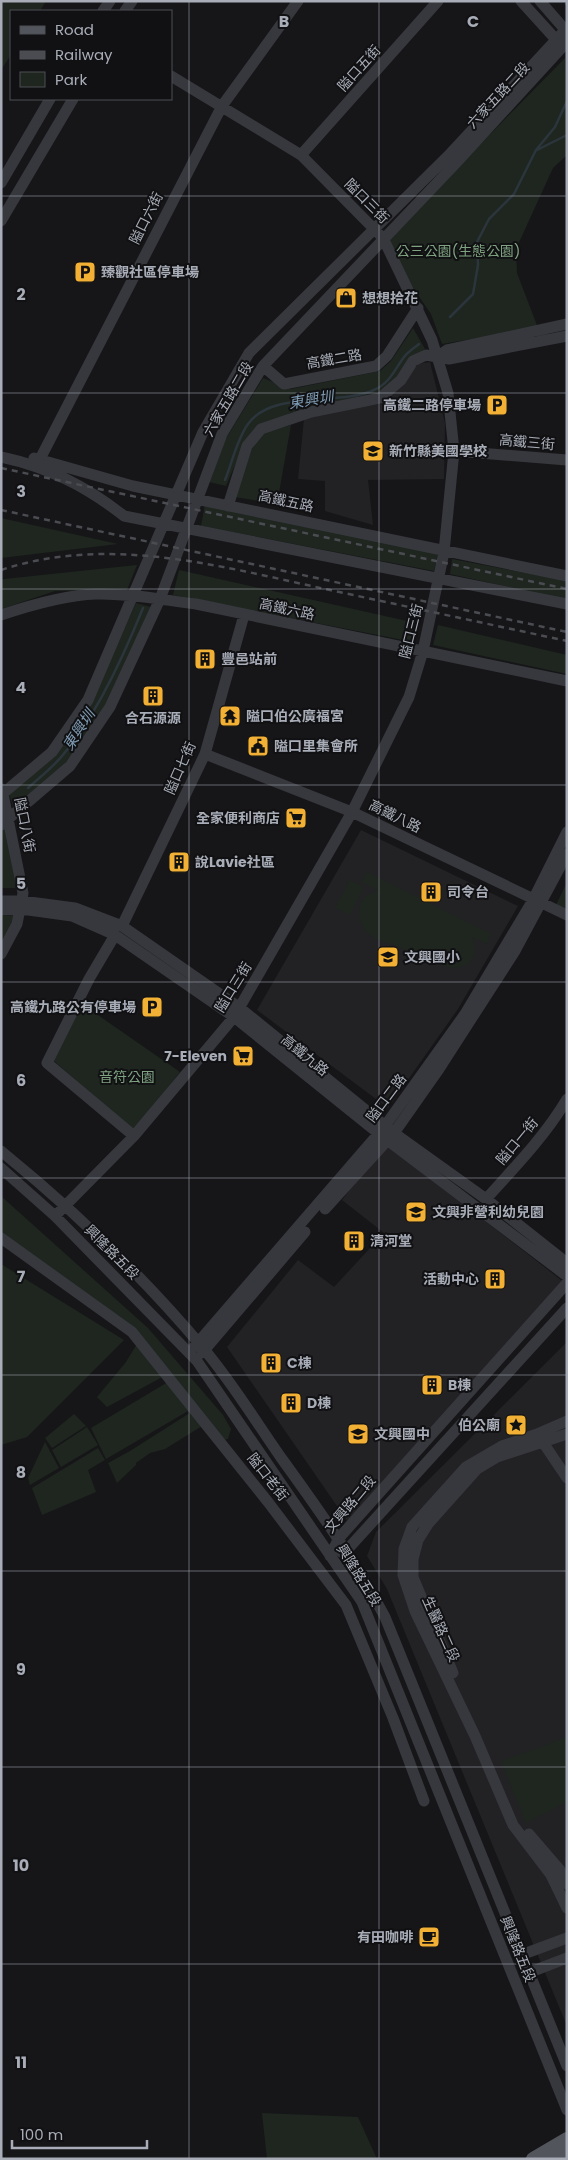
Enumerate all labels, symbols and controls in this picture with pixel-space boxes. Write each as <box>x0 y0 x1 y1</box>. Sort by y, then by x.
legend <box>10 10 172 100</box>
text: B <box>279 10 289 33</box>
text: C <box>467 10 479 33</box>
text: Road <box>55 19 94 40</box>
street label: 隘口五街 <box>333 41 385 95</box>
text: Railway <box>55 44 113 65</box>
street label: 六家五路二段 <box>462 57 534 133</box>
text: Park <box>55 69 87 90</box>
street label: 隘口三街 <box>340 174 394 228</box>
street label: 隘口六街 <box>124 189 168 247</box>
park label: 公三公園(生態公園) <box>396 241 520 261</box>
parking icon: 臻觀社區停車場 <box>73 260 97 284</box>
place label: 臻觀社區停車場 <box>101 262 199 282</box>
text: 2 <box>16 283 26 306</box>
shop icon: 想想拾花 <box>334 286 358 310</box>
place label: 想想拾花 <box>362 288 418 308</box>
street label: 高鐵二路 <box>305 344 363 374</box>
street label: 六家五路二段 <box>198 358 258 440</box>
water label: 東興圳 <box>287 385 337 413</box>
parking icon: 高鐵二路停車場 <box>485 393 509 417</box>
place label: 高鐵二路停車場 <box>383 395 481 415</box>
street label: 高鐵三街 <box>498 430 556 454</box>
school or university icon: 新竹縣美國學校 <box>361 439 385 463</box>
place label: 新竹縣美國學校 <box>389 441 487 461</box>
text: 3 <box>16 480 26 503</box>
street label: 高鐵五路 <box>257 485 315 517</box>
street label: 高鐵六路 <box>258 593 316 625</box>
street label: 隘口三街 <box>395 601 427 661</box>
building icon: 豐邑站前 <box>193 647 217 671</box>
place label: 豐邑站前 <box>221 649 277 669</box>
text: 4 <box>16 676 27 699</box>
building icon: 合石源源 <box>141 684 165 708</box>
water label: 東興圳 <box>58 703 101 754</box>
temple icon: 隘口伯公廣福宮 <box>218 704 242 728</box>
place label: 隘口伯公廣福宮 <box>246 706 344 726</box>
place label: 合石源源 <box>125 708 181 728</box>
public building icon: 隘口里集會所 <box>246 734 270 758</box>
place label: 隘口里集會所 <box>274 736 358 756</box>
street label: 隘口七街 <box>159 738 201 798</box>
street label: 高鐵八路 <box>365 795 425 837</box>
street label: 隘口八街 <box>10 796 40 854</box>
supermarket icon: 全家便利商店 <box>284 806 308 830</box>
place label: 全家便利商店 <box>196 808 280 828</box>
building icon: 說Lavie社區 <box>167 850 191 874</box>
place label: 說Lavie社區 <box>195 852 275 872</box>
text: 5 <box>16 872 26 895</box>
building icon: 司令台 <box>419 880 443 904</box>
place label: 司令台 <box>447 882 489 902</box>
school or university icon: 文興國小 <box>376 945 400 969</box>
place label: 文興國小 <box>404 947 460 967</box>
street label: 隘口三街 <box>210 958 256 1016</box>
parking icon: 高鐵九路公有停車場 <box>140 995 164 1019</box>
place label: 高鐵九路公有停車場 <box>10 997 136 1017</box>
street label: 高鐵九路 <box>277 1030 333 1080</box>
supermarket icon: 7-Eleven <box>231 1044 255 1068</box>
place label: 7-Eleven <box>164 1046 227 1066</box>
park label: 音符公園 <box>99 1067 155 1087</box>
text: 6 <box>16 1069 26 1092</box>
street label: 隘口二路 <box>361 1070 411 1126</box>
street label: 隘口一街 <box>491 1113 543 1169</box>
school or university icon: 文興非營利幼兒園 <box>404 1200 428 1224</box>
place label: 文興非營利幼兒園 <box>432 1202 544 1222</box>
street label: 興隆路五段 <box>80 1220 144 1284</box>
building icon: 清河堂 <box>342 1229 366 1253</box>
place label: 清河堂 <box>370 1231 412 1251</box>
text: 7 <box>17 1265 26 1288</box>
building icon: 活動中心 <box>483 1267 507 1291</box>
place label: 活動中心 <box>423 1269 479 1289</box>
building icon: C棟 <box>259 1351 283 1375</box>
place label: C棟 <box>287 1353 312 1373</box>
building icon: B棟 <box>420 1373 444 1397</box>
place label: B棟 <box>448 1375 471 1395</box>
building icon: D棟 <box>279 1391 303 1415</box>
place label: D棟 <box>307 1393 331 1413</box>
place icon: 伯公廟 <box>504 1413 528 1437</box>
place label: 伯公廟 <box>458 1415 500 1435</box>
school or university icon: 文興國中 <box>346 1422 370 1446</box>
place label: 文興國中 <box>374 1424 430 1444</box>
street label: 隘口老街 <box>243 1449 293 1505</box>
text: 8 <box>16 1461 26 1484</box>
street label: 文興路二段 <box>320 1471 380 1537</box>
street label: 興隆路五段 <box>332 1540 386 1610</box>
street label: 生醫路二段 <box>418 1593 464 1665</box>
text: 9 <box>16 1658 26 1681</box>
text: 10 <box>13 1854 29 1877</box>
street label: 興隆路五段 <box>496 1913 540 1985</box>
cafe icon: 有田咖啡 <box>417 1925 441 1949</box>
place label: 有田咖啡 <box>357 1927 414 1947</box>
text: 11 <box>15 2051 27 2074</box>
scale bar <box>12 2118 148 2150</box>
text: 100 m <box>20 2124 63 2145</box>

